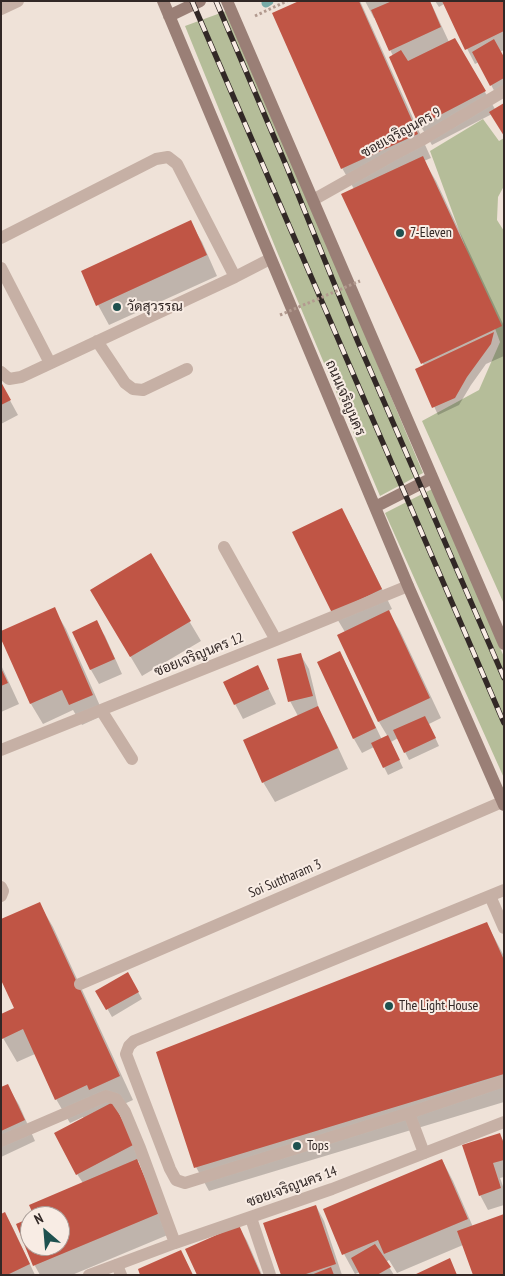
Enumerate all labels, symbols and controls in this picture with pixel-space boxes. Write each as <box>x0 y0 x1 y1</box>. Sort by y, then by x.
street label: ซอยเจริญนคร 9 <box>358 104 444 162</box>
place label: 7-Eleven <box>410 225 452 241</box>
marker: 7-Eleven <box>394 227 406 239</box>
place label: วัดสุวรรณ <box>127 299 183 315</box>
marker: วัดสุวรรณ <box>111 301 123 313</box>
street label: ถนนเจริญนคร <box>322 358 368 438</box>
street label: ซอยเจริญนคร 12 <box>152 629 246 681</box>
street label: Soi Suttharam 3 <box>246 856 324 902</box>
place label: The Light House <box>399 998 478 1014</box>
marker: The Light House <box>383 1000 395 1012</box>
place label: Tops <box>307 1138 329 1154</box>
marker: Tops <box>291 1140 303 1152</box>
street label: ซอยเจริญนคร 14 <box>244 1163 340 1211</box>
north arrow <box>20 1206 70 1256</box>
text: N <box>31 1209 46 1228</box>

